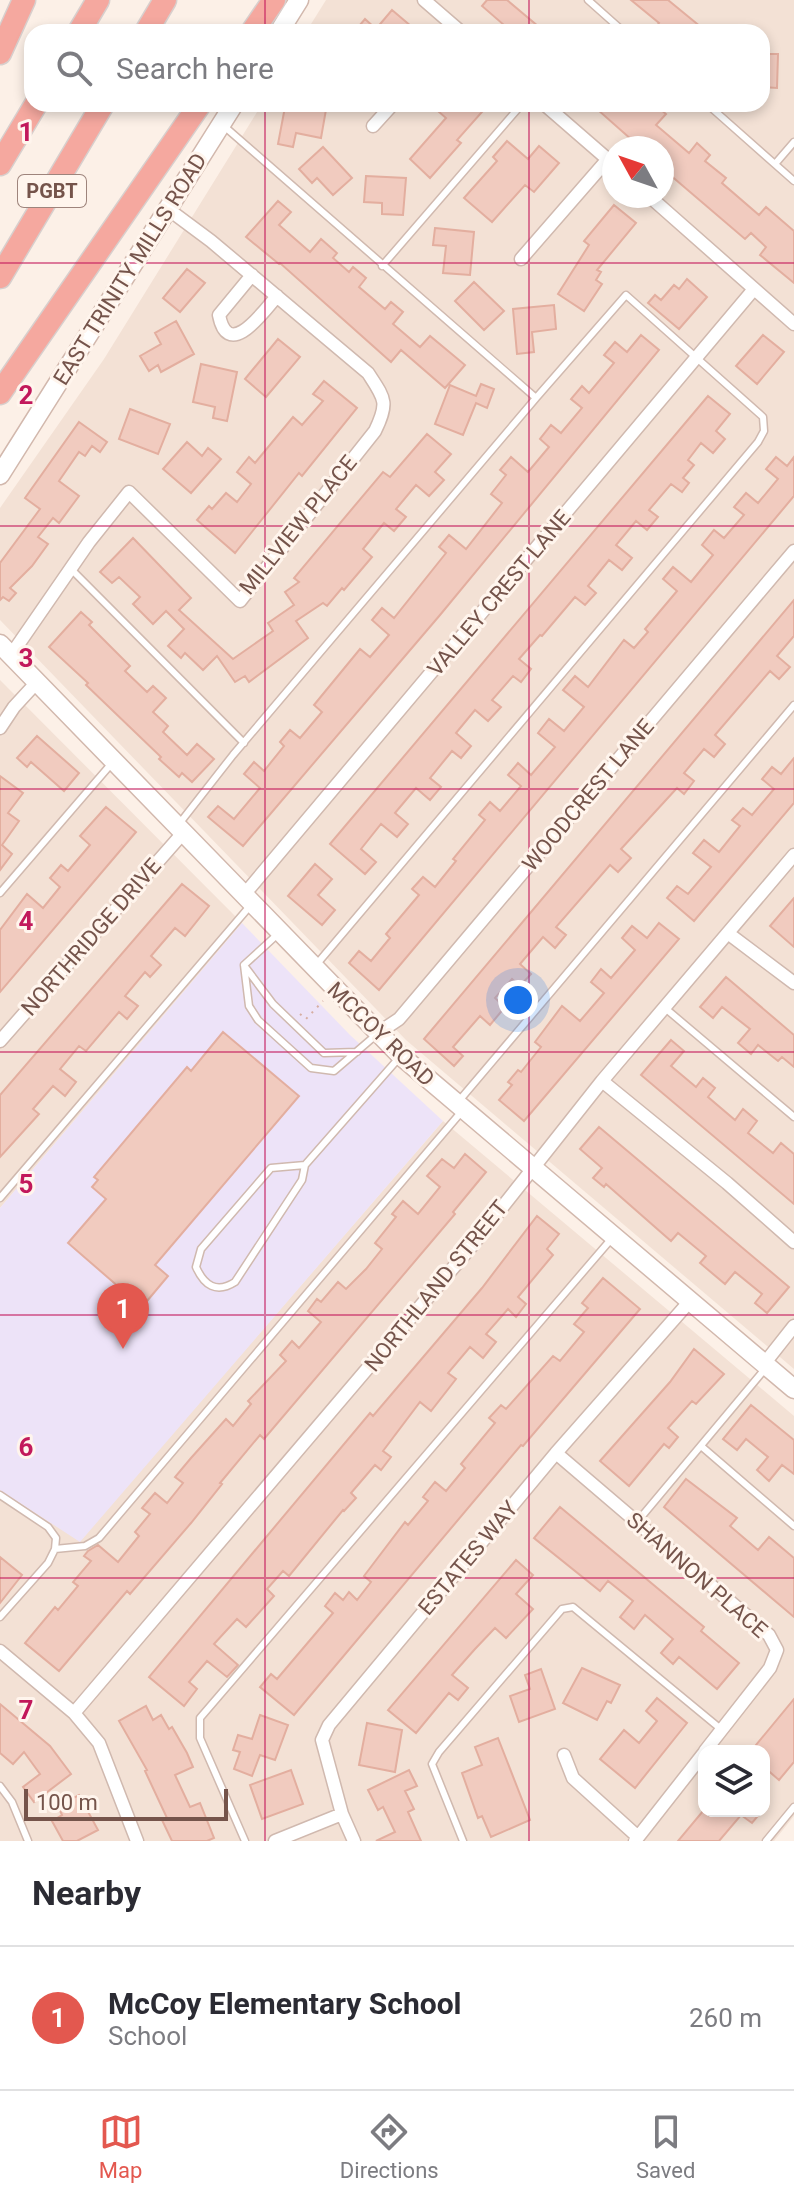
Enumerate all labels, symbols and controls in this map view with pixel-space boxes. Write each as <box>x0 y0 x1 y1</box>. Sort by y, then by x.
search box <box>24 24 770 112</box>
icon: search <box>52 46 96 90</box>
text: Search here <box>116 51 274 86</box>
text: 1 <box>19 117 33 147</box>
north arrow <box>602 136 674 208</box>
street label: EAST TRINITY MILLS ROAD <box>48 149 212 389</box>
road number: PGBT <box>18 175 86 207</box>
text: 2 <box>19 380 33 410</box>
street label: MILLVIEW PLACE <box>234 451 362 599</box>
street label: VALLEY CREST LANE <box>422 505 576 681</box>
text: 3 <box>19 643 33 673</box>
street label: WOODCREST LANE <box>517 714 659 876</box>
street label: NORTHRIDGE DRIVE <box>16 853 166 1021</box>
text: 4 <box>19 906 34 936</box>
street label: MCCOY ROAD <box>323 977 439 1091</box>
your location <box>498 980 538 1020</box>
text: 5 <box>19 1169 33 1199</box>
street label: NORTHLAND STREET <box>359 1196 513 1376</box>
pin: 1 <box>97 1283 149 1349</box>
text: 6 <box>19 1432 34 1462</box>
street label: ESTATES WAY <box>413 1496 523 1620</box>
street label: SHANNON PLACE <box>622 1507 772 1643</box>
text: 7 <box>19 1695 33 1725</box>
map controls <box>698 1745 770 1817</box>
button: layers <box>698 1745 770 1817</box>
scale bar <box>24 1785 228 1821</box>
text: 100 m <box>36 1790 98 1815</box>
text: Nearby <box>32 1873 141 1913</box>
text: McCoy Elementary School <box>108 1986 462 2021</box>
text: 1 <box>51 2003 65 2033</box>
text: 260 m <box>689 2003 762 2033</box>
text: School <box>108 2021 187 2051</box>
tab: Map <box>99 2110 143 2183</box>
tab: Directions <box>340 2110 439 2183</box>
tab: Saved <box>636 2110 695 2183</box>

